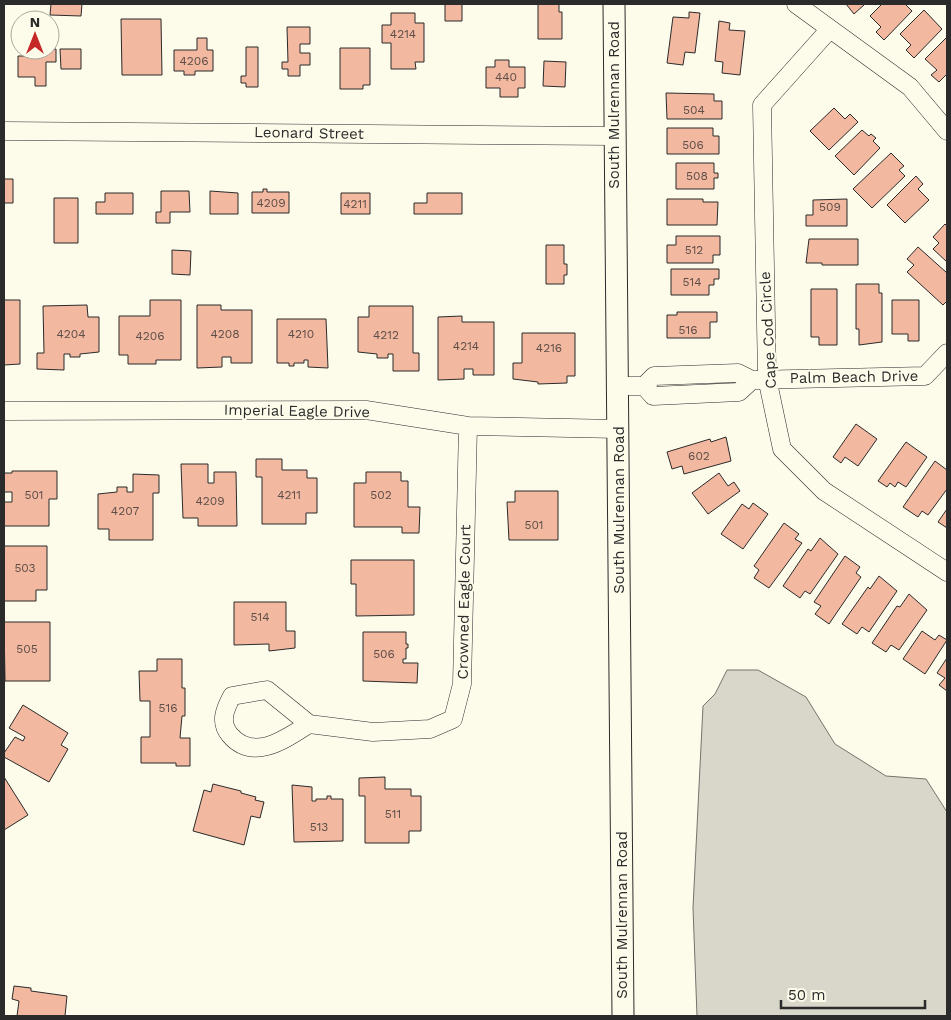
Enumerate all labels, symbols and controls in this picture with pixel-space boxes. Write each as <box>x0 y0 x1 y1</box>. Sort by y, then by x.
north arrow <box>10 10 60 60</box>
text: N <box>30 14 40 30</box>
street label: South Mulrennan Road <box>605 21 623 189</box>
house number: 4214 <box>390 27 416 41</box>
house number: 4206 <box>179 54 209 68</box>
house number: 440 <box>495 70 517 84</box>
house number: 504 <box>683 103 705 117</box>
street label: Leonard Street <box>254 123 365 143</box>
house number: 506 <box>682 138 704 152</box>
house number: 508 <box>686 169 708 183</box>
house number: 4209 <box>256 196 286 210</box>
house number: 4211 <box>343 197 367 211</box>
house number: 509 <box>819 200 841 214</box>
house number: 512 <box>685 243 703 257</box>
street label: Cape Cod Circle <box>756 271 780 389</box>
house number: 514 <box>683 275 702 289</box>
house number: 516 <box>679 323 697 337</box>
house number: 4204 <box>56 327 86 341</box>
house number: 4208 <box>210 327 240 341</box>
house number: 4210 <box>288 327 314 341</box>
house number: 4212 <box>373 328 399 342</box>
house number: 4206 <box>135 329 165 343</box>
house number: 4214 <box>453 339 479 353</box>
house number: 4216 <box>536 341 562 355</box>
street label: Palm Beach Drive <box>790 367 918 387</box>
street label: Imperial Eagle Drive <box>224 401 370 421</box>
street label: South Mulrennan Road <box>610 426 628 594</box>
house number: 602 <box>688 449 710 463</box>
house number: 501 <box>24 488 44 502</box>
house number: 4211 <box>277 488 301 502</box>
house number: 502 <box>370 488 392 502</box>
house number: 4209 <box>195 494 225 508</box>
house number: 4207 <box>111 504 139 518</box>
house number: 501 <box>524 518 544 532</box>
street label: Crowned Eagle Court <box>454 524 474 680</box>
house number: 503 <box>14 561 36 575</box>
house number: 514 <box>251 610 270 624</box>
house number: 505 <box>16 642 38 656</box>
house number: 506 <box>373 647 395 661</box>
house number: 516 <box>159 701 177 715</box>
house number: 511 <box>385 807 401 821</box>
house number: 513 <box>310 820 328 834</box>
street label: South Mulrennan Road <box>613 831 631 999</box>
scale bar <box>781 978 925 1010</box>
text: 50 m <box>788 986 825 1004</box>

